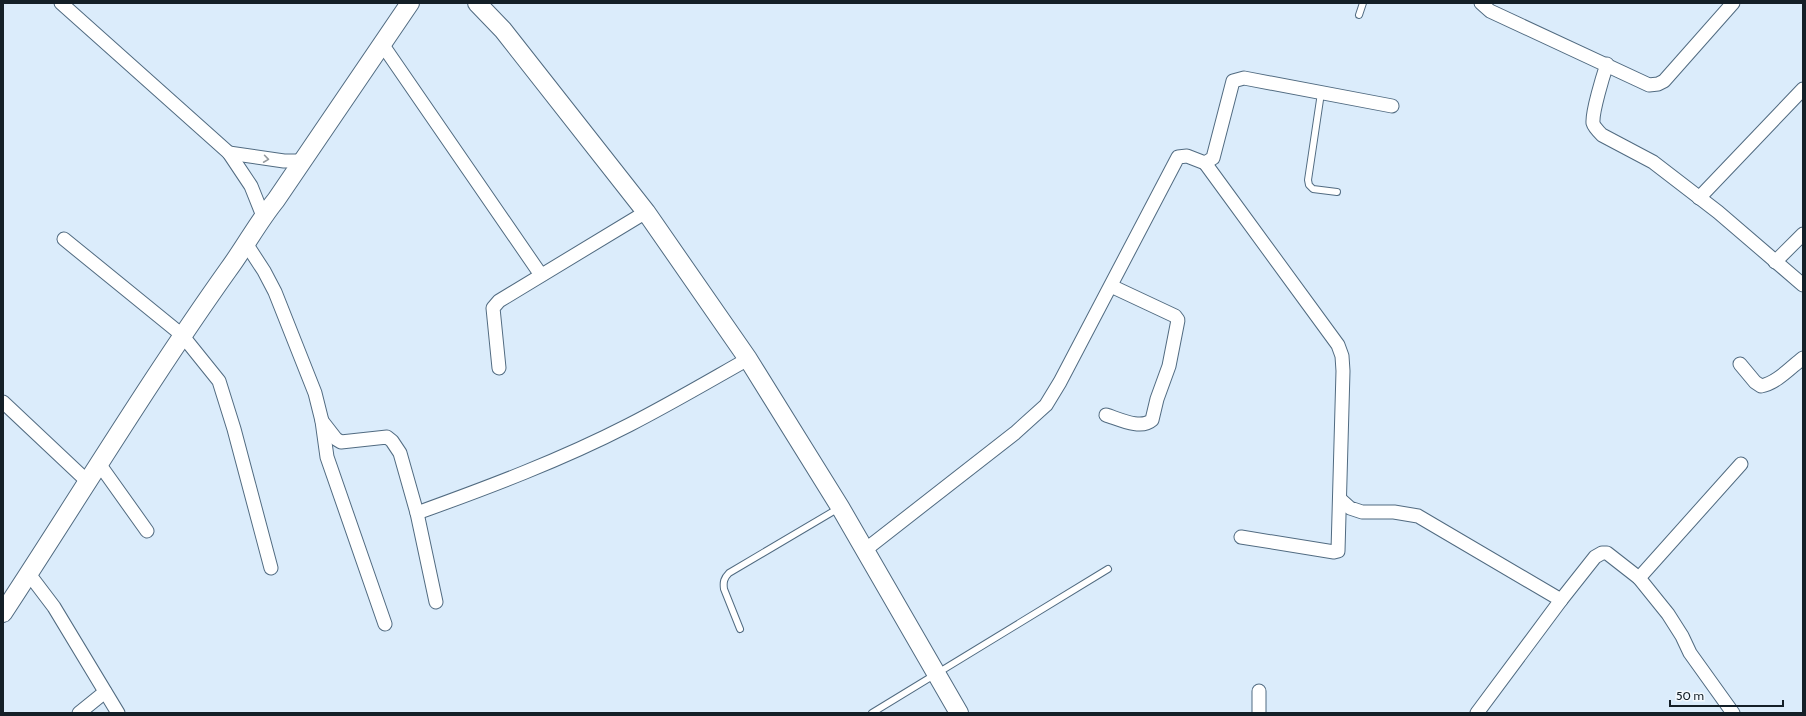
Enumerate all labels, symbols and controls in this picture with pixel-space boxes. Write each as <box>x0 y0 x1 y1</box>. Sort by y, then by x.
one-way arrow <box>263 154 269 163</box>
scale bar <box>1670 682 1783 708</box>
text: 50 m <box>1676 688 1704 703</box>

